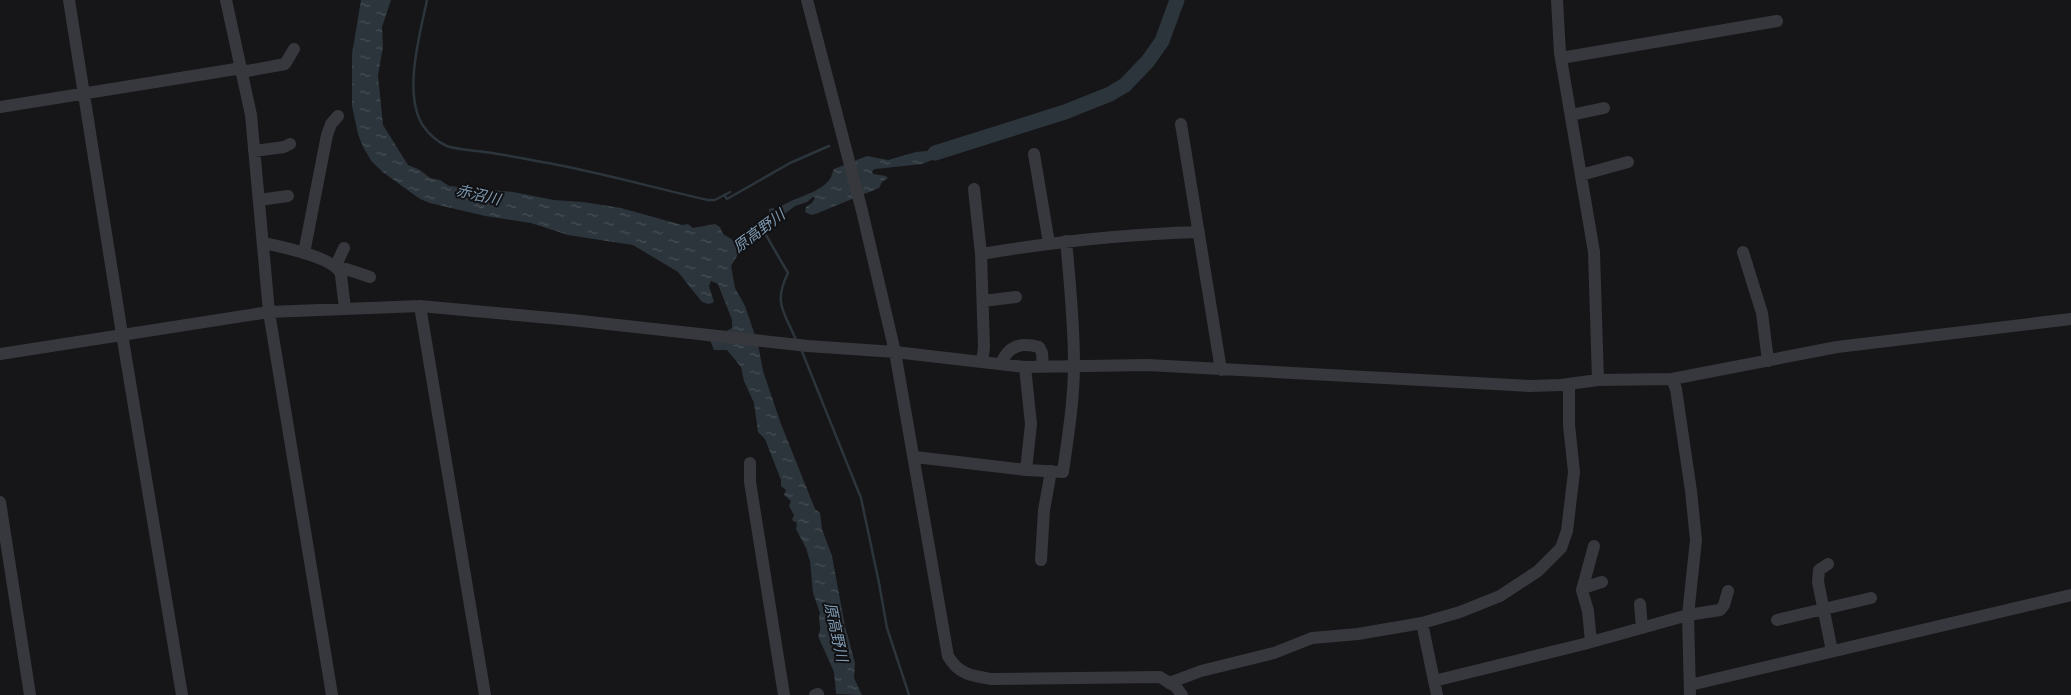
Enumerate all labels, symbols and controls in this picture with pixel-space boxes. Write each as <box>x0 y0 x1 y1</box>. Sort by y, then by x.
water label: 赤沼川 <box>454 181 504 209</box>
water label: 原高野川 <box>730 205 790 256</box>
water label: 原高野川 <box>821 601 851 665</box>

